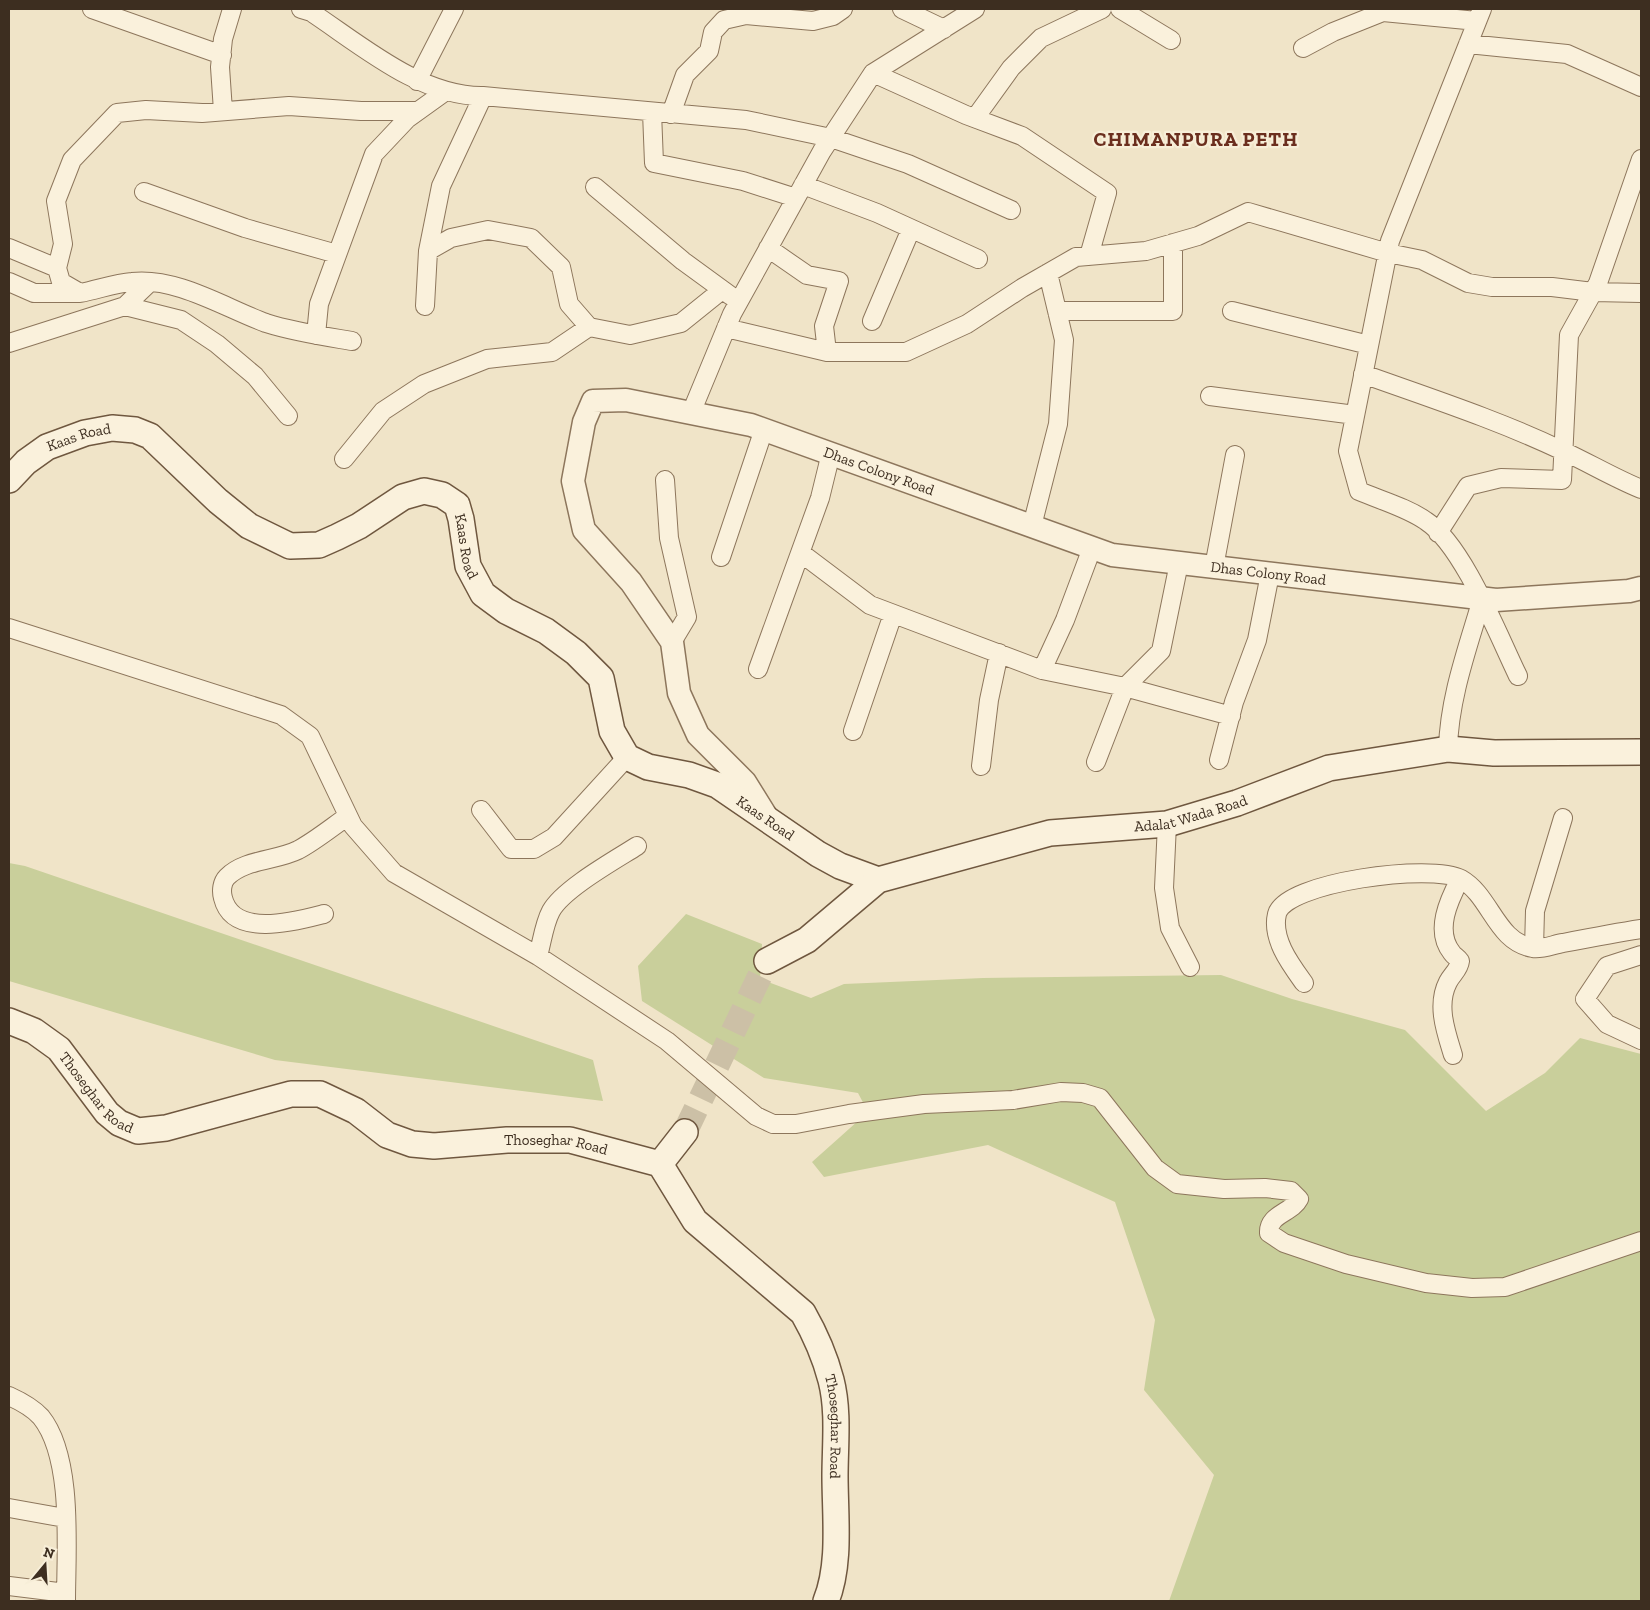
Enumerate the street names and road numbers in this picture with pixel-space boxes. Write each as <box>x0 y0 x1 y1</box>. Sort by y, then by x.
street label: Kaas Road <box>44 419 113 455</box>
street label: Dhas Colony Road <box>821 443 938 500</box>
street label: Kaas Road <box>451 511 483 583</box>
street label: Dhas Colony Road <box>1209 558 1328 589</box>
street label: Adalat Wada Road <box>1133 791 1251 836</box>
street label: Kaas Road <box>733 792 799 845</box>
street label: Thoseghar Road <box>55 1048 137 1137</box>
street label: Thoseghar Road <box>504 1131 610 1159</box>
street label: Thoseghar Road <box>821 1372 845 1479</box>

